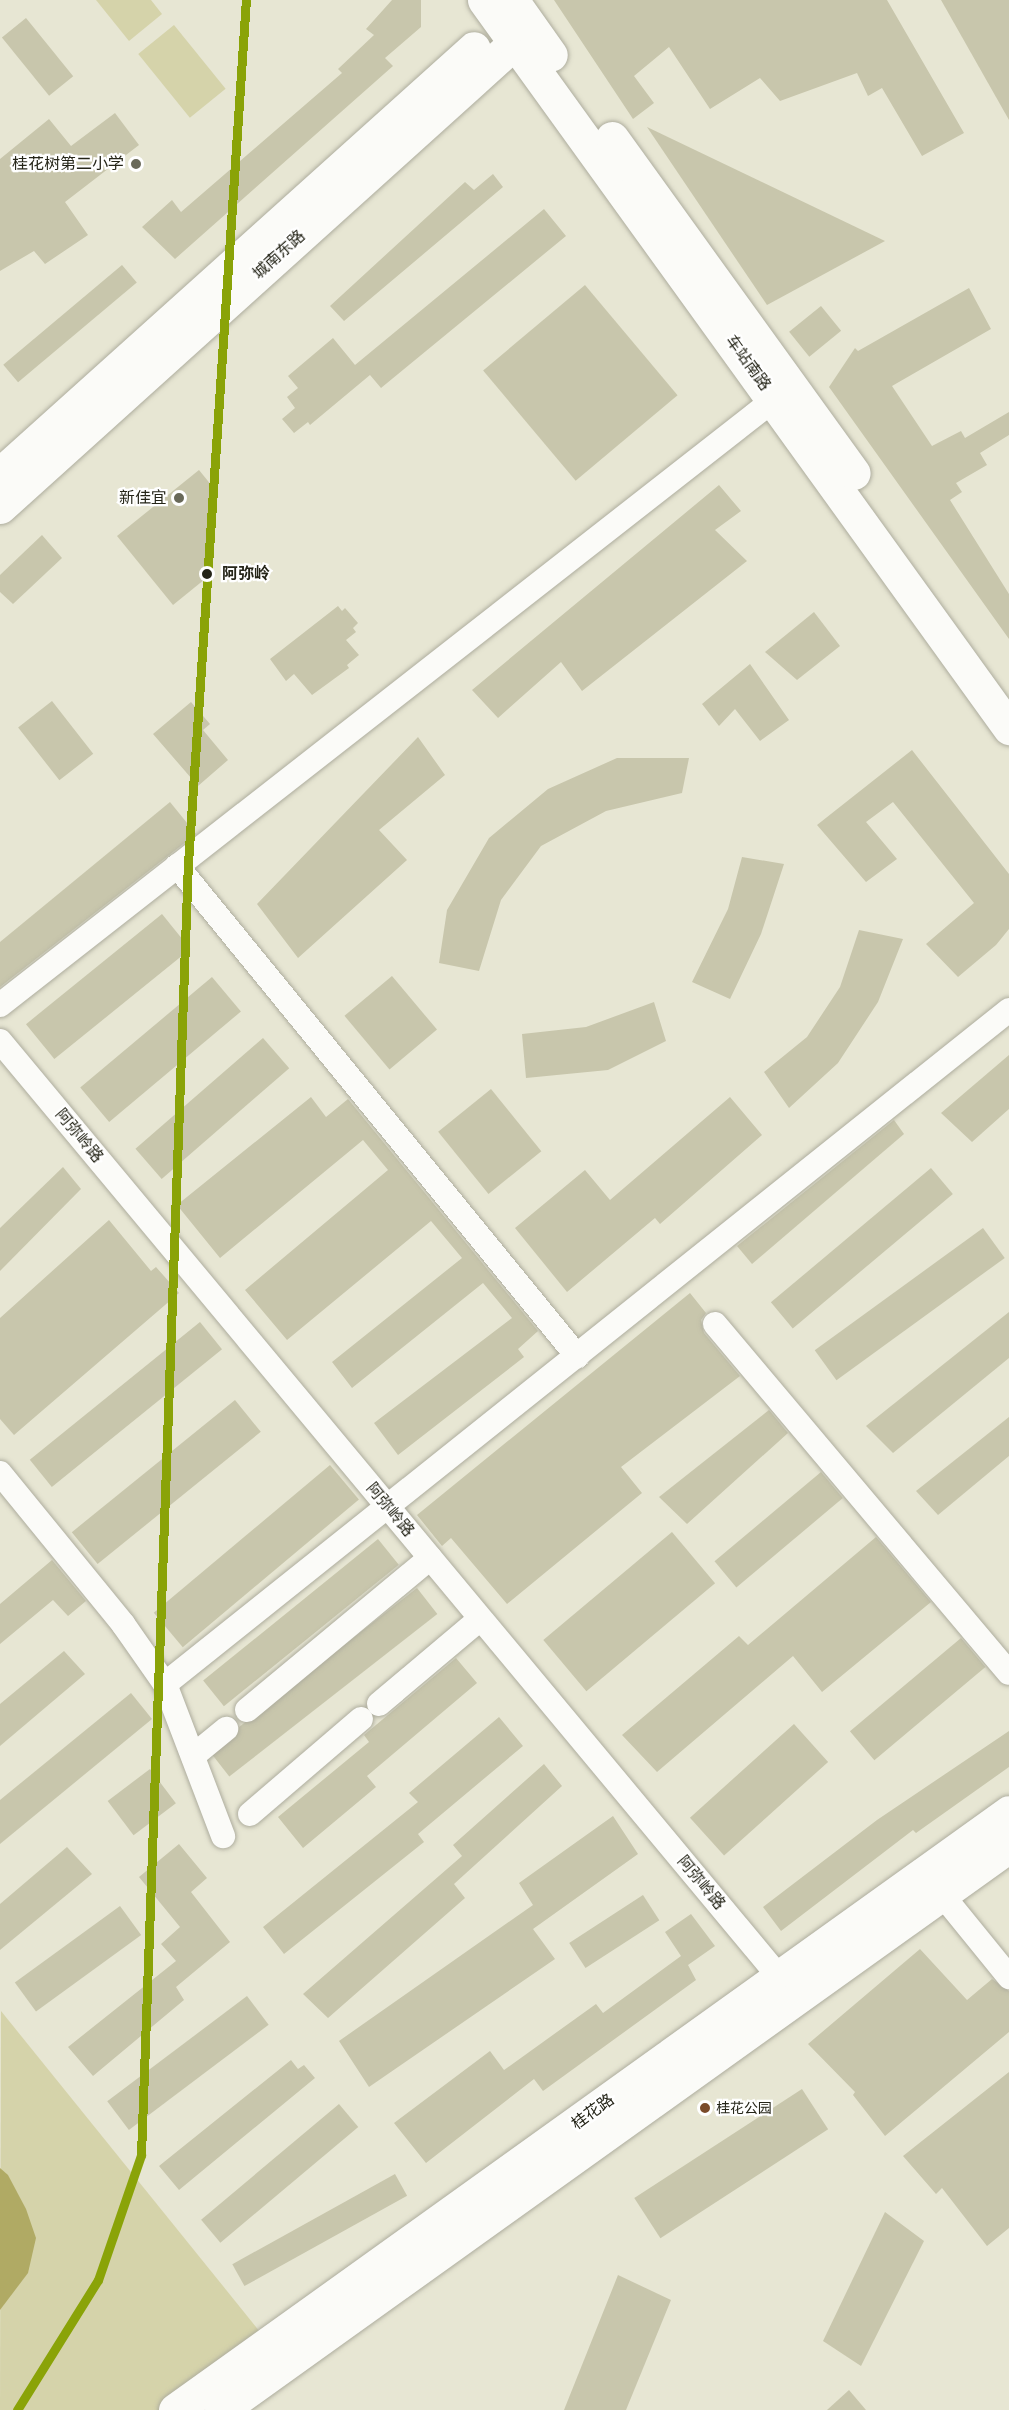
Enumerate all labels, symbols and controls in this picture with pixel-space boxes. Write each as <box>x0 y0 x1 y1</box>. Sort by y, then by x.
place label: 桂花树第二小学 <box>12 154 124 174</box>
marker: 桂花树第二小学 <box>129 157 143 171</box>
street label: 城南东路 <box>249 226 309 284</box>
street label: 车站南路 <box>721 331 775 395</box>
place label: 新佳宜 <box>119 488 167 508</box>
marker: 新佳宜 <box>172 491 186 505</box>
marker: 阿弥岭 <box>197 564 217 584</box>
place label: 阿弥岭 <box>222 564 270 584</box>
street label: 阿弥岭路 <box>51 1105 107 1167</box>
street label: 阿弥岭路 <box>362 1479 418 1541</box>
street label: 阿弥岭路 <box>673 1852 729 1914</box>
street label: 桂花路 <box>568 2090 618 2134</box>
place label: 桂花公园 <box>716 2100 772 2116</box>
marker: 桂花公园 <box>699 2102 711 2114</box>

